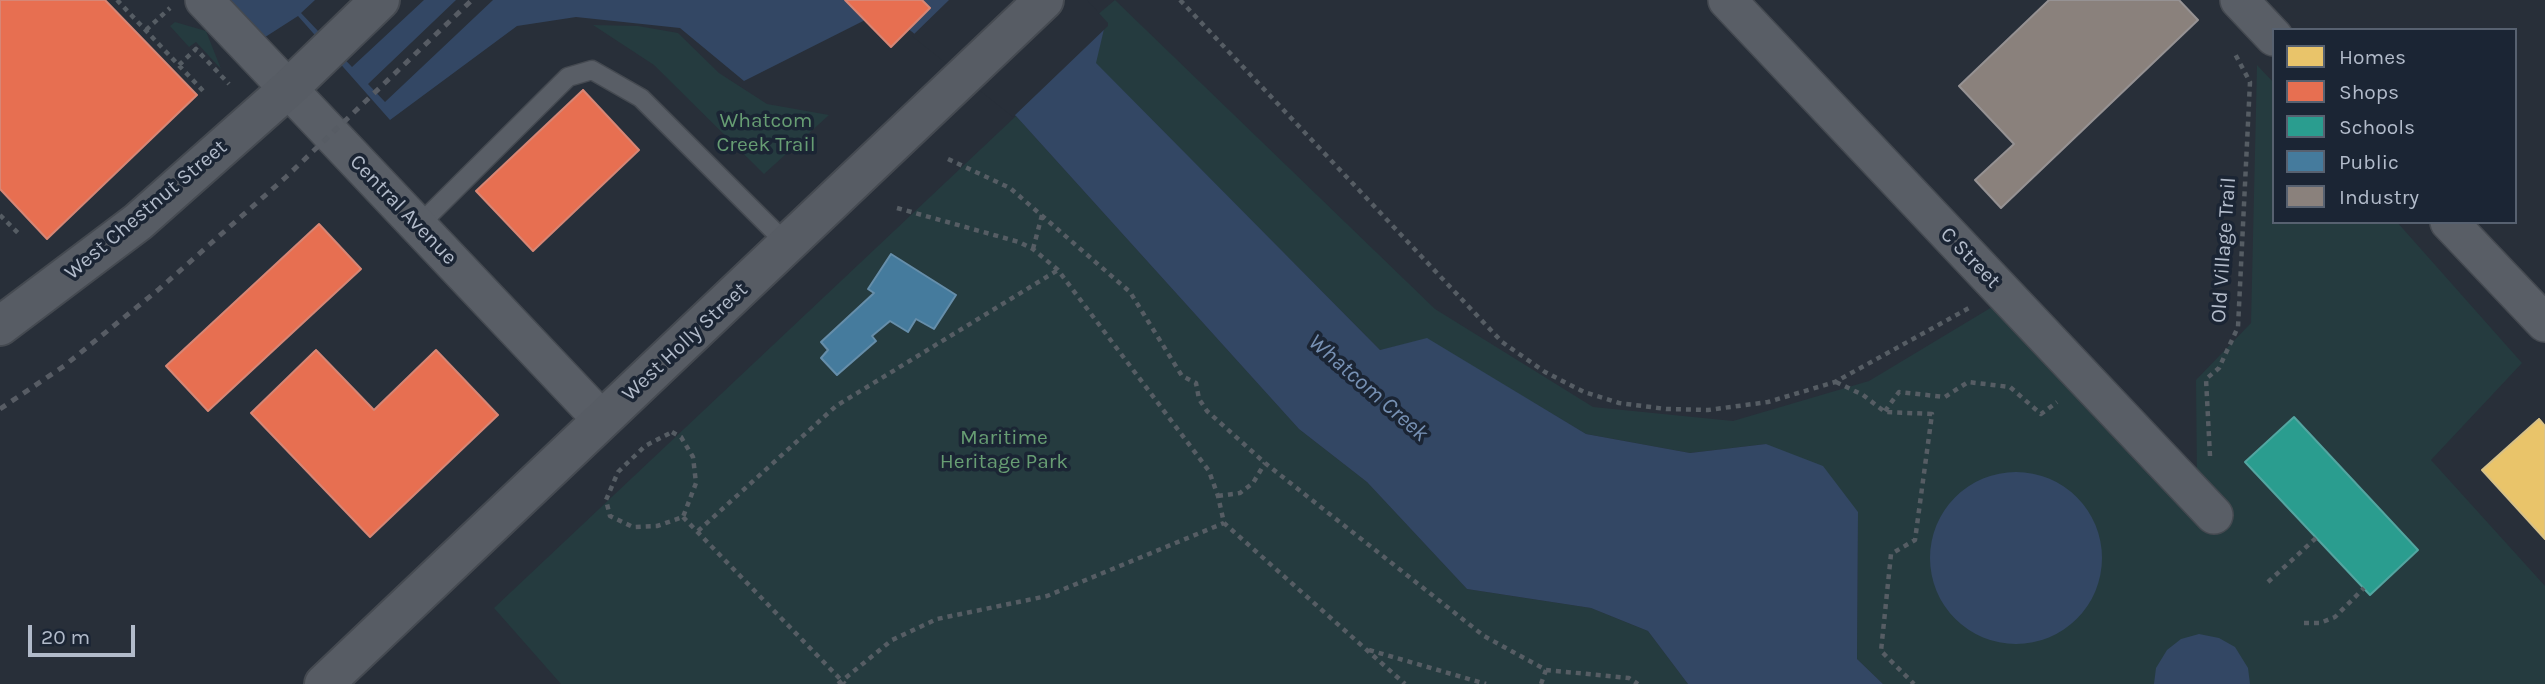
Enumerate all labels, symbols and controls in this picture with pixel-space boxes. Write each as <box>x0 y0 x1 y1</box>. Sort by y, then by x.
legend <box>2272 28 2517 224</box>
text: Homes <box>2339 45 2406 69</box>
text: Shops <box>2339 80 2399 104</box>
park label: Whatcom Creek Trail <box>716 108 816 158</box>
text: Schools <box>2339 115 2415 139</box>
street label: West Chestnut Street <box>60 135 232 285</box>
street label: Central Avenue <box>344 150 462 270</box>
text: Public <box>2339 150 2399 174</box>
street label: Old Village Trail <box>2206 176 2242 324</box>
text: Industry <box>2339 185 2419 209</box>
street label: C Street <box>1935 222 2005 294</box>
street label: West Holly Street <box>617 277 753 407</box>
water label: Whatcom Creek <box>1302 328 1434 448</box>
park label: Maritime Heritage Park <box>940 425 1068 475</box>
scale bar <box>32 610 138 654</box>
text: 20 m <box>41 625 90 649</box>

